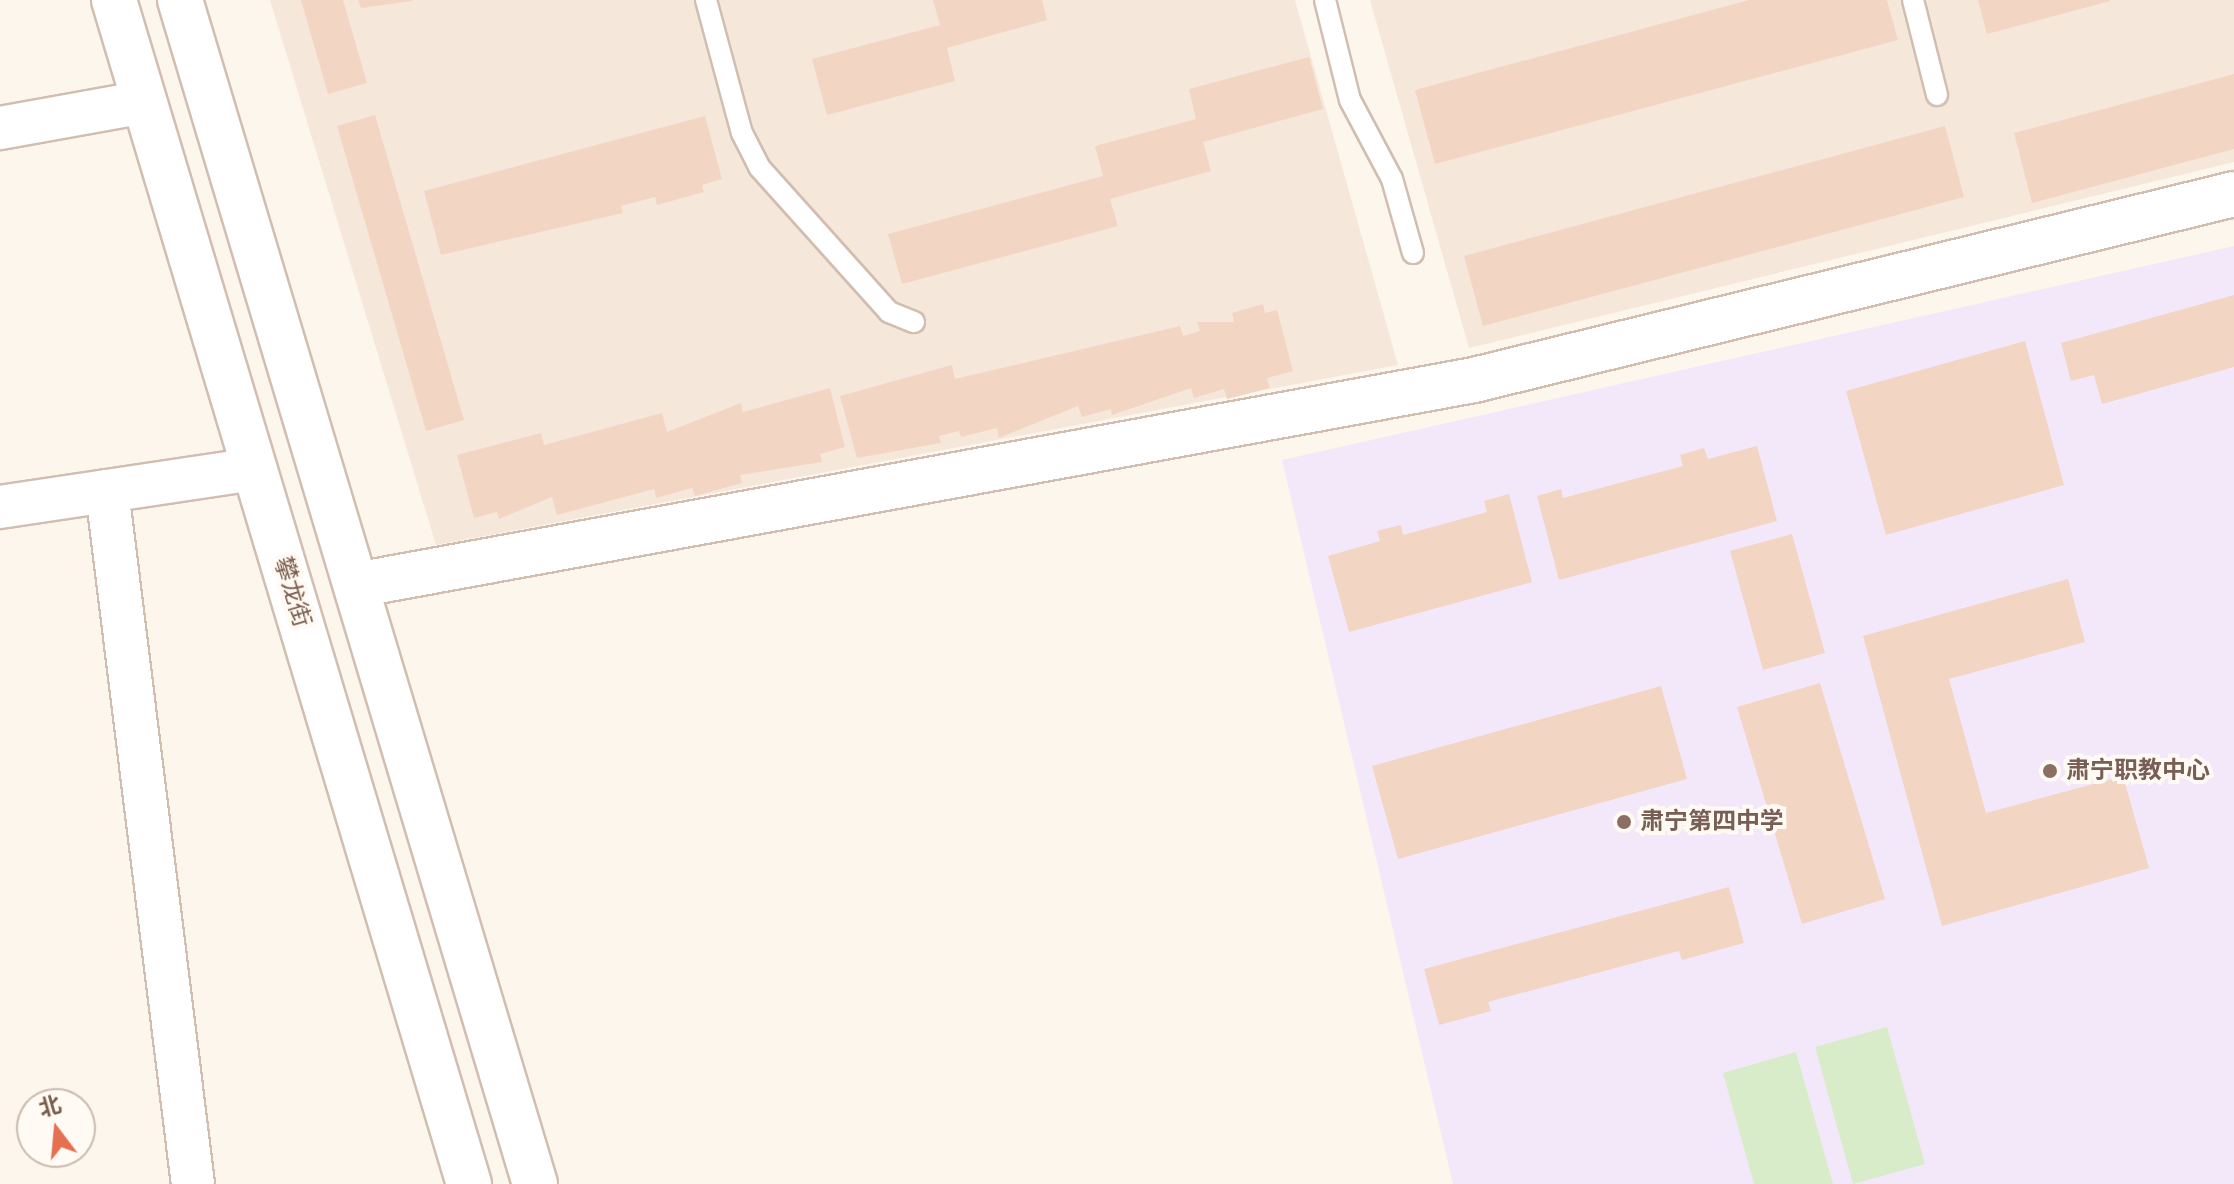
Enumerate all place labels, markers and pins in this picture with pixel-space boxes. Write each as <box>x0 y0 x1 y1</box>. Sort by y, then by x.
place label: 肃宁职教中心 <box>2066 757 2210 785</box>
marker: 肃宁职教中心 <box>2041 762 2059 780</box>
place label: 肃宁第四中学 <box>1640 808 1784 836</box>
marker: 肃宁第四中学 <box>1615 813 1633 831</box>

